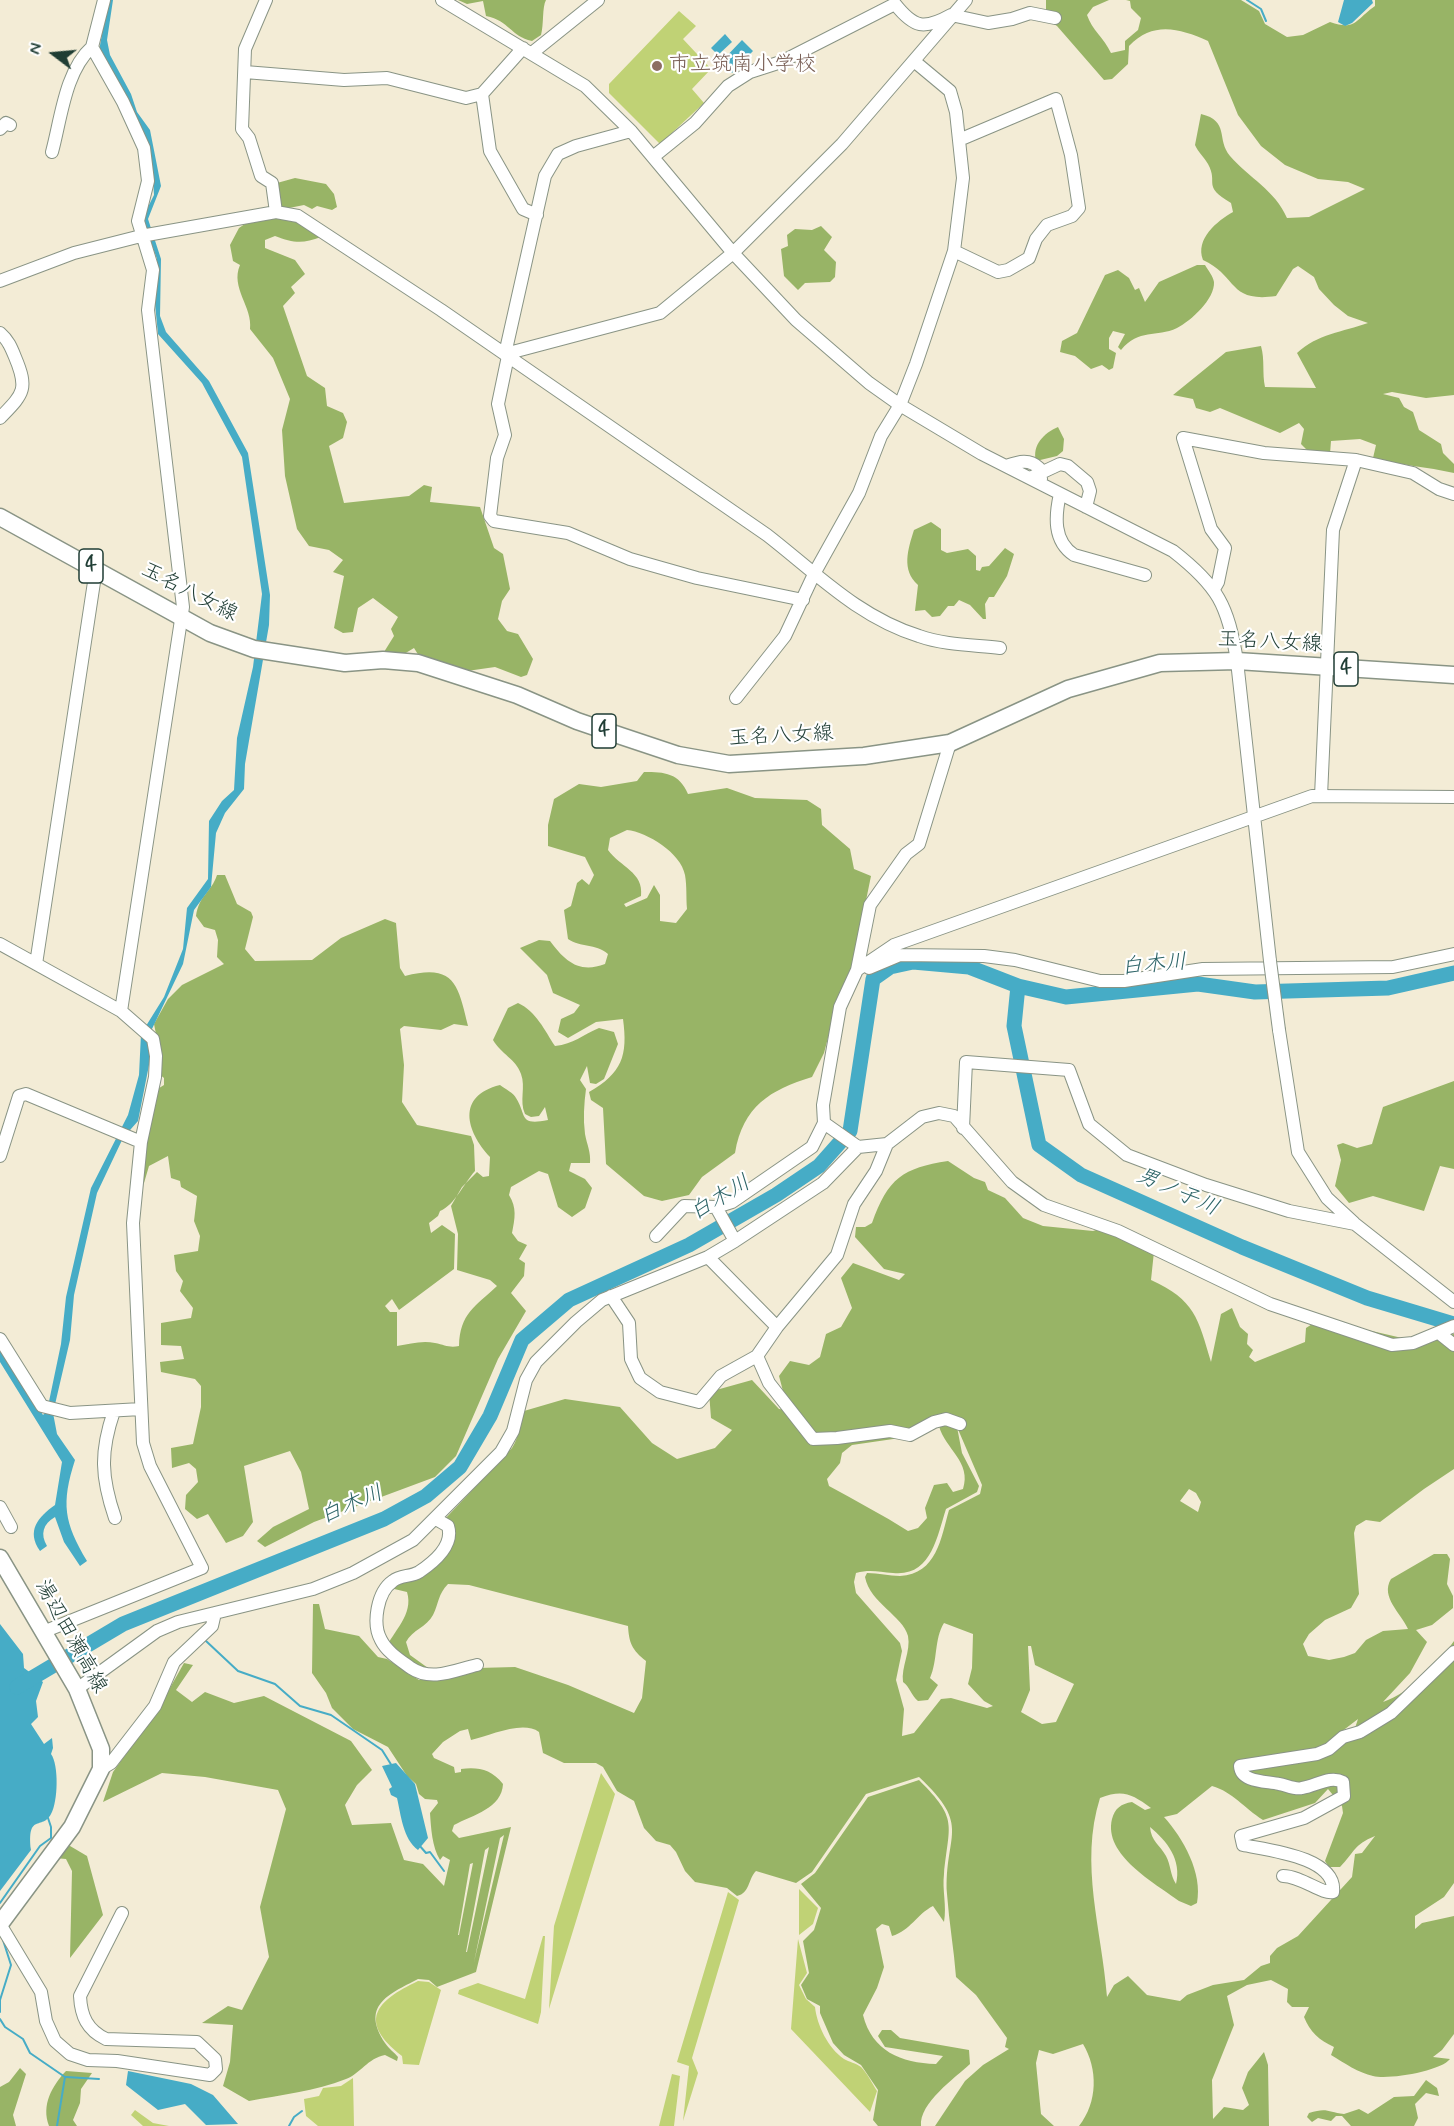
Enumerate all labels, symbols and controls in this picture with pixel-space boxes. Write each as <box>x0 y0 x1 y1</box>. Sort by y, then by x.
north arrow <box>24 24 84 84</box>
text: N <box>25 41 48 57</box>
place label: 市立筑南小学校 <box>669 53 816 79</box>
marker: 市立筑南小学校 <box>650 59 664 73</box>
road number: 4 <box>79 549 103 583</box>
street label: 玉名八女線 <box>137 558 241 628</box>
street label: 玉名八女線 <box>1217 628 1323 658</box>
road number: 4 <box>1334 652 1358 686</box>
road number: 4 <box>592 714 616 748</box>
street label: 玉名八女線 <box>728 722 834 752</box>
water label: 白木川 <box>1120 950 1188 982</box>
water label: 男ノ子川 <box>1131 1163 1223 1223</box>
water label: 白木川 <box>686 1171 756 1227</box>
water label: 白木川 <box>316 1481 388 1531</box>
street label: 湯辺田瀬高線 <box>28 1576 112 1698</box>

